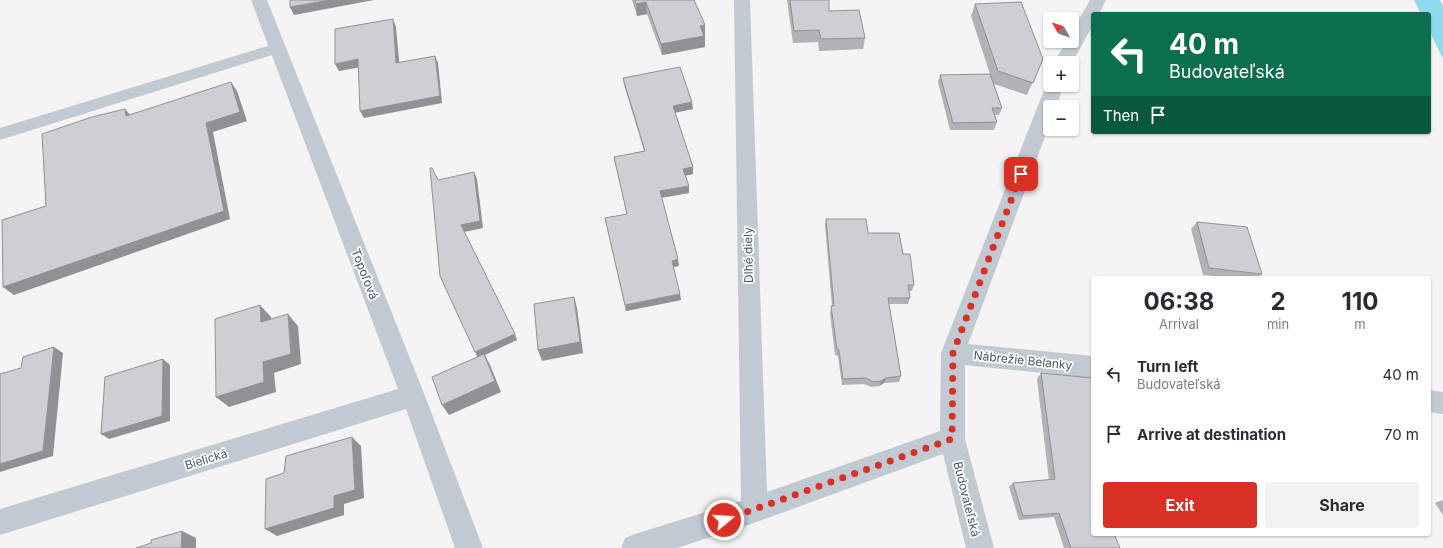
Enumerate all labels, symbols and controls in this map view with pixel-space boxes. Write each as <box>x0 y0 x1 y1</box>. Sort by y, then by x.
north arrow <box>1043 12 1079 48</box>
map controls <box>1043 12 1079 136</box>
text: 40 m <box>1169 27 1239 61</box>
icon: left <box>1103 28 1155 80</box>
button: + <box>1043 56 1079 92</box>
text: Budovateľská <box>1169 61 1285 82</box>
button: − <box>1043 100 1079 136</box>
icon: arrive <box>1147 104 1169 126</box>
text: Then <box>1103 106 1139 125</box>
pin <box>1004 157 1038 191</box>
icon: arrive <box>1010 163 1032 185</box>
street label: Dlhé diely <box>740 227 756 283</box>
street label: Topoľová <box>348 247 382 301</box>
text: 06:38 <box>1143 287 1214 316</box>
text: 2 <box>1270 287 1286 316</box>
text: 110 <box>1342 287 1378 316</box>
text: Arrival <box>1159 316 1199 332</box>
text: min <box>1267 316 1289 332</box>
text: m <box>1354 316 1366 332</box>
street label: Nábrežie Belanky <box>973 347 1073 373</box>
text: Turn left <box>1137 357 1198 376</box>
icon: left <box>1103 363 1125 385</box>
text: 40 m <box>1382 365 1419 384</box>
text: Budovateľská <box>1137 376 1221 392</box>
icon: arrive <box>1103 423 1125 445</box>
text: Arrive at destination <box>1137 425 1286 444</box>
text: 70 m <box>1384 425 1419 444</box>
street label: Bielická <box>183 445 229 473</box>
street label: Budovateľská <box>950 460 984 538</box>
button: Exit <box>1103 482 1257 528</box>
button: Share <box>1265 482 1419 528</box>
position arrow <box>703 499 745 541</box>

